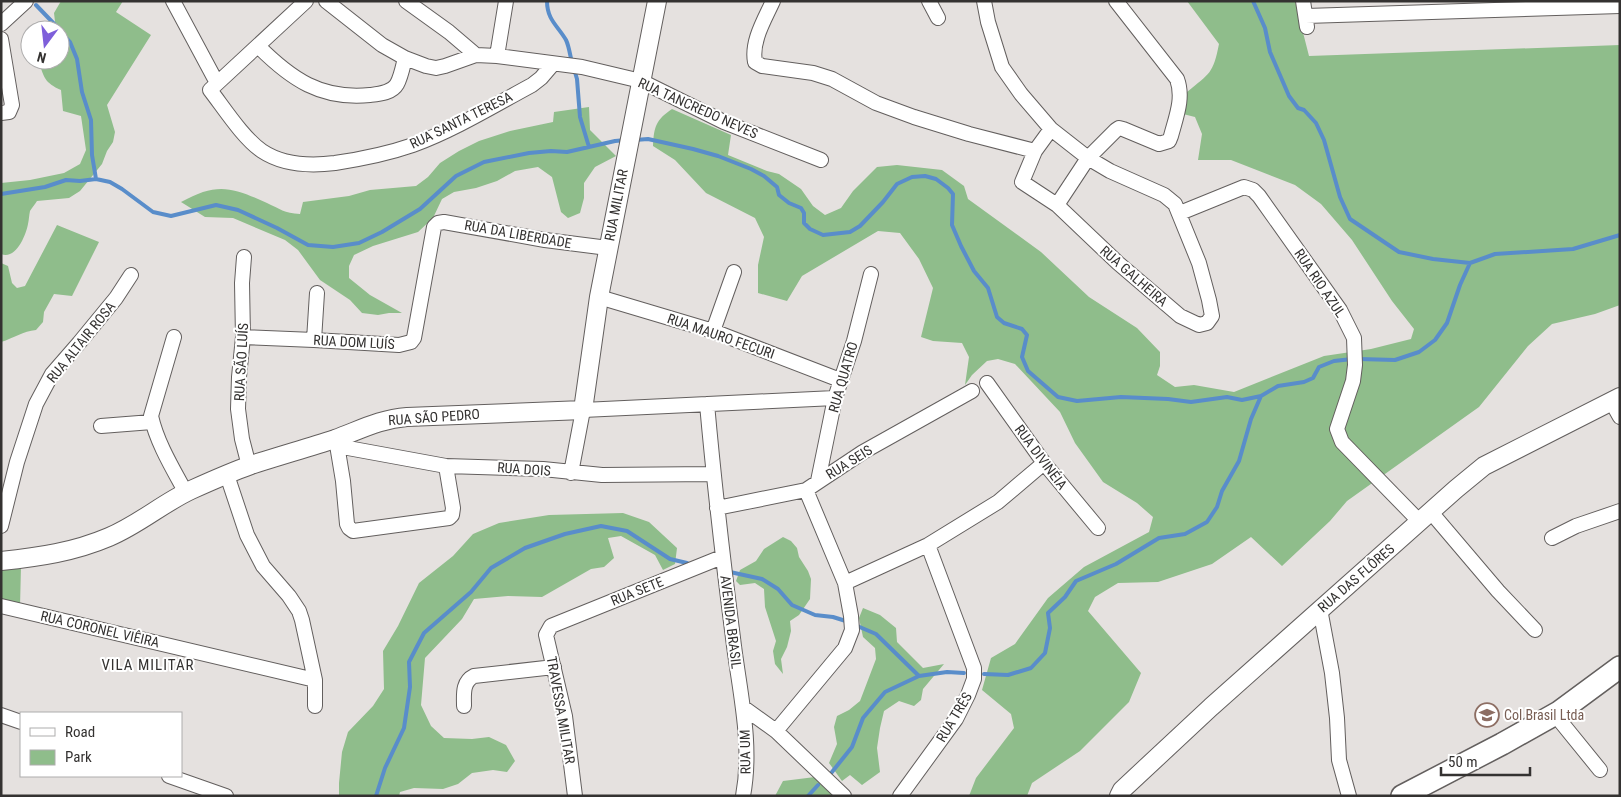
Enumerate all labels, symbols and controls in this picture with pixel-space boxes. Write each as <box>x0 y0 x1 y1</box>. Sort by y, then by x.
north arrow <box>20 20 70 70</box>
text: N <box>35 49 48 66</box>
street label: RUA TANCREDO NEVES <box>636 74 760 142</box>
street label: RUA SANTA TERESA <box>407 88 515 152</box>
street label: RUA MILITAR <box>601 167 631 242</box>
street label: RUA DA LIBERDADE <box>463 217 573 251</box>
street label: RUA GALHEIRA <box>1097 242 1171 310</box>
street label: RUA RIO AZUL <box>1291 246 1349 320</box>
street label: RUA ALTAIR ROSA <box>43 298 119 386</box>
street label: RUA MAURO FECURI <box>665 310 777 362</box>
street label: RUA SÃO LUÍS <box>230 322 251 401</box>
street label: RUA DOM LUÍS <box>313 331 395 352</box>
street label: RUA QUATRO <box>825 340 861 414</box>
street label: RUA SÃO PEDRO <box>388 405 480 428</box>
street label: RUA DIVINÉIA <box>1012 421 1071 492</box>
street label: RUA SEIS <box>823 442 875 482</box>
street label: RUA DOIS <box>497 459 551 479</box>
street label: RUA DAS FLÔRES <box>1314 540 1397 615</box>
street label: RUA SETE <box>608 573 666 609</box>
street label: AVENIDA BRASIL <box>717 574 745 670</box>
street label: RUA CORONEL VIÊIRA <box>39 607 161 650</box>
street label: TRAVESSA MILITAR <box>544 655 578 766</box>
district label: VILA MILITAR <box>101 656 195 674</box>
street label: RUA TRÊS <box>932 689 975 745</box>
school or university icon: Col Brasil Ltda <box>1474 702 1500 728</box>
place label: Col Brasil Ltda <box>1504 707 1584 723</box>
legend <box>20 712 182 777</box>
text: Road <box>65 723 95 741</box>
street label: RUA UM <box>737 729 753 775</box>
scale bar <box>1441 744 1530 776</box>
text: Park <box>65 748 92 766</box>
text: 50 m <box>1448 753 1478 771</box>

